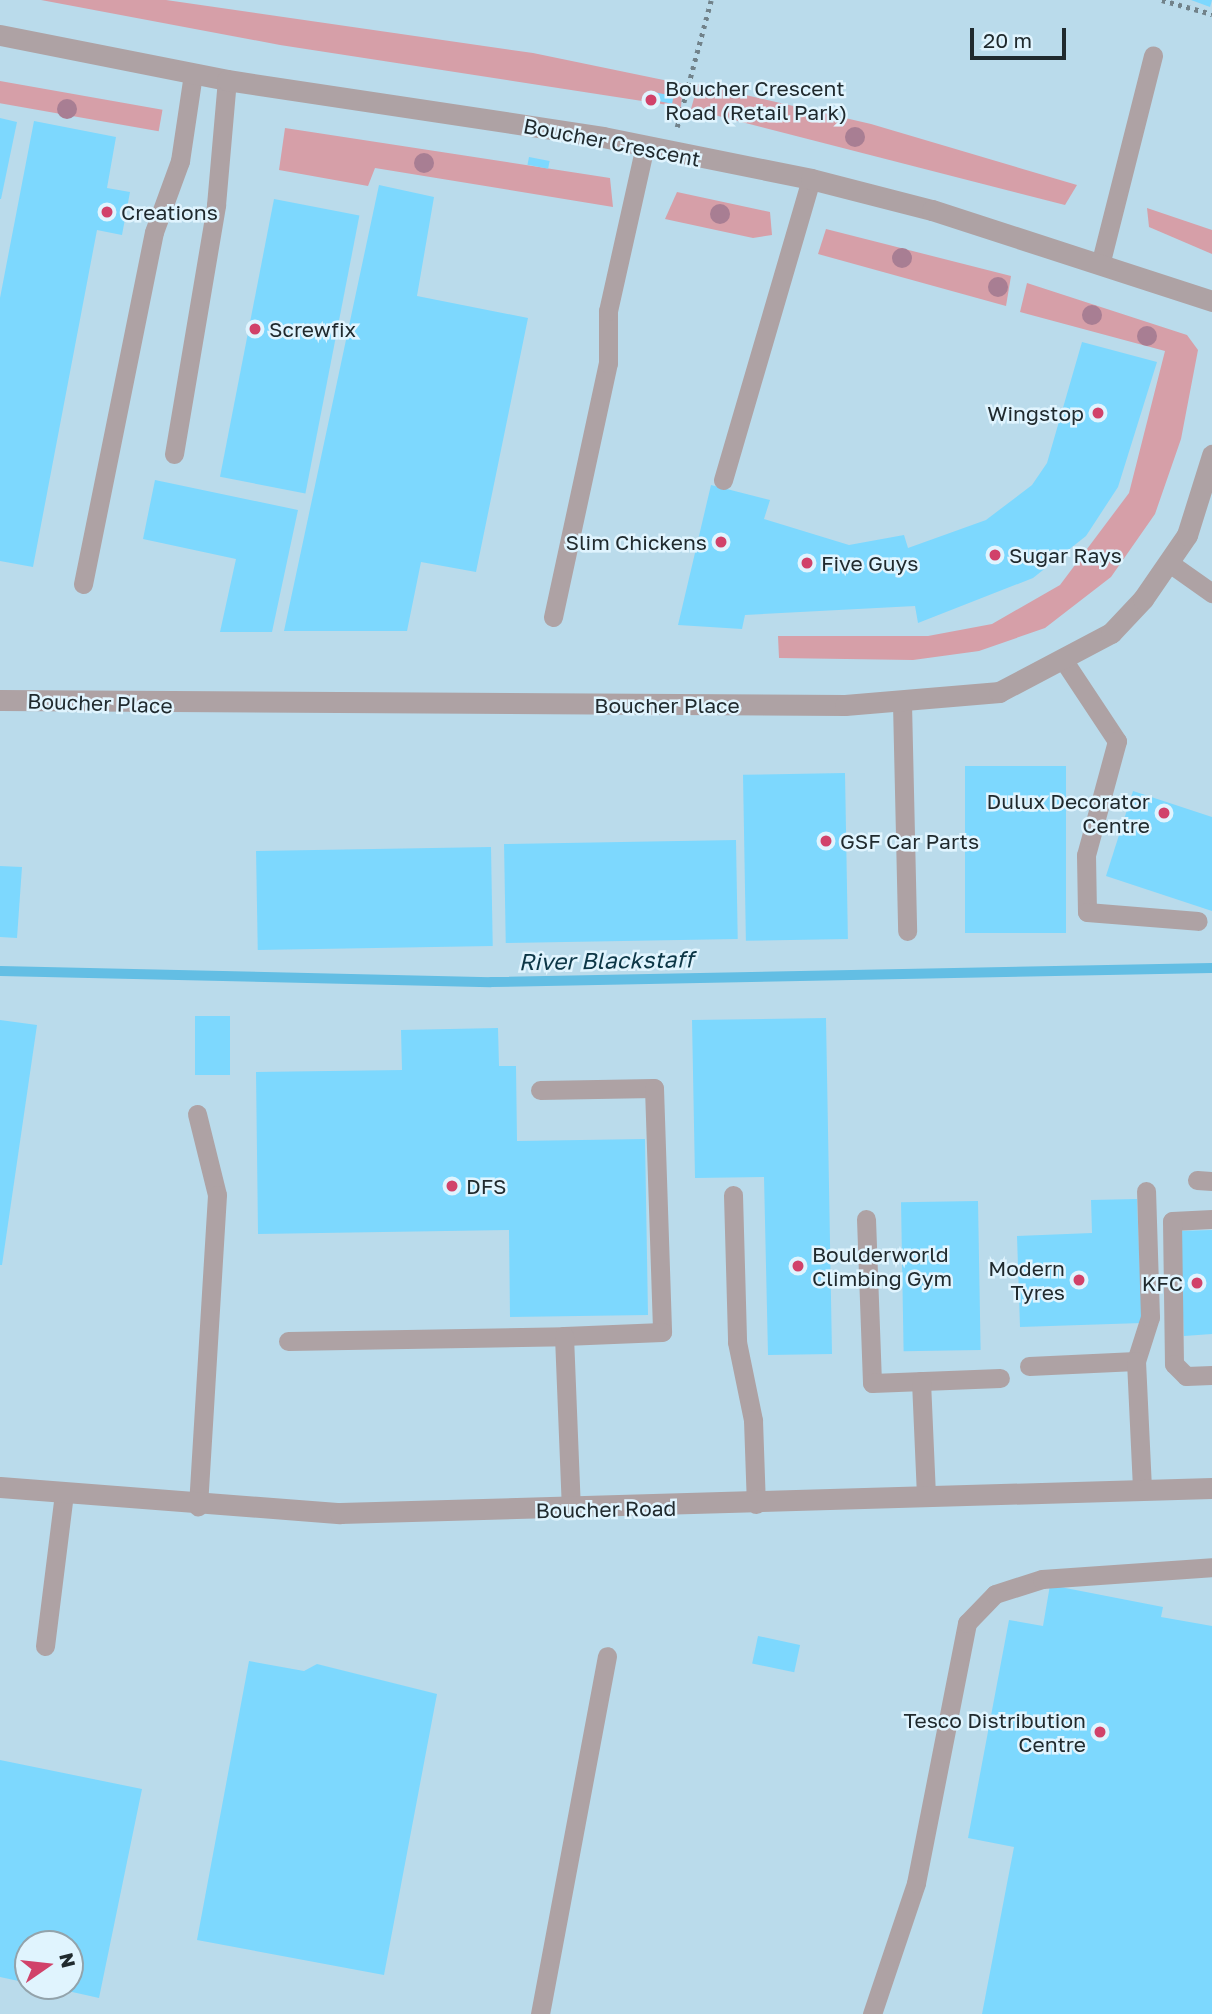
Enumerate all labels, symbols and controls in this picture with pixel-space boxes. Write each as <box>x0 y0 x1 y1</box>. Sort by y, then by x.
scale bar <box>974 14 1070 58</box>
text: 20 m <box>983 27 1032 53</box>
place label: Boucher Crescent Road (Retail Park) <box>665 75 847 125</box>
marker: Boucher Crescent Road (Retail Park) <box>643 92 659 108</box>
street label: Boucher Crescent <box>521 112 703 172</box>
place label: Creations <box>121 199 218 225</box>
marker: Creations <box>99 204 115 220</box>
place label: Screwfix <box>269 316 356 342</box>
marker: Screwfix <box>247 321 263 337</box>
place label: Wingstop <box>987 400 1084 426</box>
marker: Wingstop <box>1090 405 1106 421</box>
place label: Slim Chickens <box>565 529 707 555</box>
marker: Slim Chickens <box>713 534 729 550</box>
place label: Sugar Rays <box>1009 542 1122 568</box>
marker: Sugar Rays <box>987 547 1003 563</box>
place label: Five Guys <box>821 550 918 576</box>
marker: Five Guys <box>799 555 815 571</box>
street label: Boucher Place <box>27 688 173 718</box>
street label: Boucher Place <box>594 692 740 718</box>
place label: Dulux Decorator Centre <box>987 788 1150 838</box>
marker: Dulux Decorator Centre <box>1156 805 1172 821</box>
place label: GSF Car Parts <box>840 828 979 854</box>
marker: GSF Car Parts <box>818 833 834 849</box>
water label: River Blackstaff <box>518 945 694 975</box>
place label: DFS <box>466 1173 506 1199</box>
marker: DFS <box>444 1178 460 1194</box>
place label: Boulderworld Climbing Gym <box>812 1241 952 1291</box>
place label: Modern Tyres <box>988 1255 1065 1305</box>
marker: Boulderworld Climbing Gym <box>790 1258 806 1274</box>
place label: KFC <box>1142 1270 1183 1296</box>
marker: Modern Tyres <box>1071 1272 1087 1288</box>
marker: KFC <box>1189 1275 1205 1291</box>
street label: Boucher Road <box>535 1495 677 1523</box>
place label: Tesco Distribution Centre <box>903 1707 1086 1757</box>
marker: Tesco Distribution Centre <box>1092 1724 1108 1740</box>
north arrow <box>14 1930 84 2000</box>
text: N <box>55 1950 81 1970</box>

